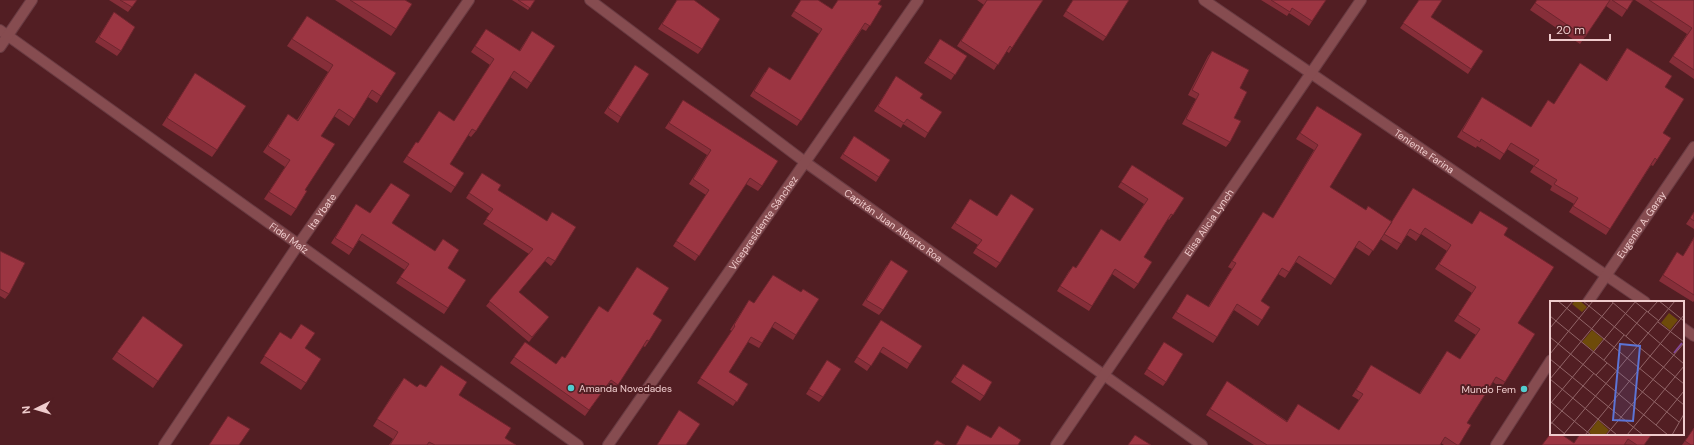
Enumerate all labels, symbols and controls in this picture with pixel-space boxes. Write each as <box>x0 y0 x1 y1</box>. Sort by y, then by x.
scale bar <box>1550 16 1610 42</box>
text: 20 m <box>1556 22 1585 38</box>
street label: Teniente Farina <box>1392 126 1457 176</box>
street label: Vicepresidente Sánchez <box>726 173 801 272</box>
street label: Capitán Juan Alberto Roa <box>842 186 945 265</box>
street label: Elisa Alicia Lynch <box>1181 186 1236 258</box>
street label: Eugenio A. Garay <box>1614 188 1669 260</box>
street label: Ita Ybate <box>304 190 339 232</box>
street label: Fidel Maíz <box>267 219 312 256</box>
inset map <box>1550 301 1684 435</box>
place label: Amanda Novedades <box>579 382 672 395</box>
marker: Amanda Novedades <box>566 383 576 393</box>
place label: Mundo Fem <box>1462 383 1516 396</box>
marker: Mundo Fem <box>1519 384 1529 394</box>
north arrow <box>16 389 56 429</box>
text: N <box>19 405 33 414</box>

